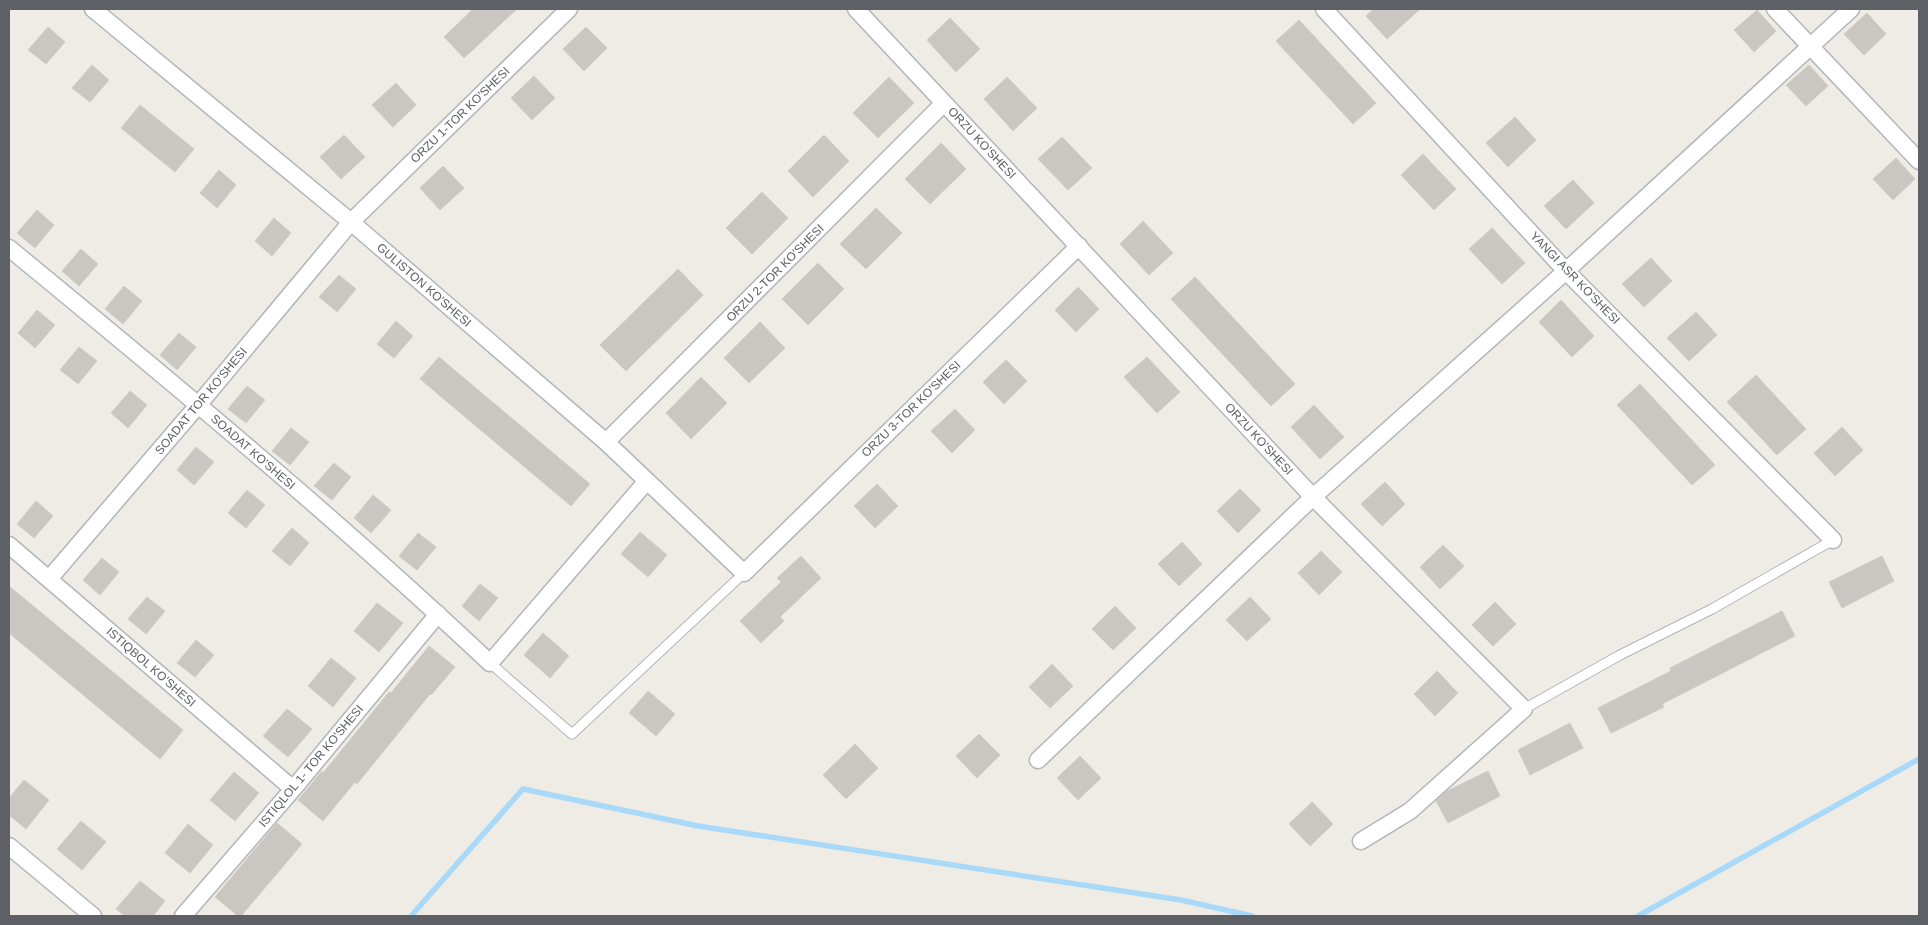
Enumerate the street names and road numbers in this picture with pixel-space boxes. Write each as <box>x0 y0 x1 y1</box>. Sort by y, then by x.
street label: ORZU 1-TOR KO'SHESI <box>408 64 512 166</box>
street label: ORZU KO'SHESI <box>945 104 1019 182</box>
street label: ORZU 2-TOR KO'SHESI <box>723 221 827 325</box>
street label: YANGI ASR KO'SHESI <box>1527 229 1623 327</box>
street label: GULISTON KO'SHESI <box>374 240 474 330</box>
street label: SOADAT TOR KO'SHESI <box>152 345 250 457</box>
street label: ORZU 3-TOR KO'SHESI <box>859 358 963 460</box>
street label: ORZU KO'SHESI <box>1222 400 1296 478</box>
street label: SOADAT KO'SHESI <box>208 412 298 492</box>
street label: ISTIQBOL KO'SHESI <box>103 624 199 710</box>
street label: ISTIQLOL 1- TOR KO'SHESI <box>256 702 366 830</box>

